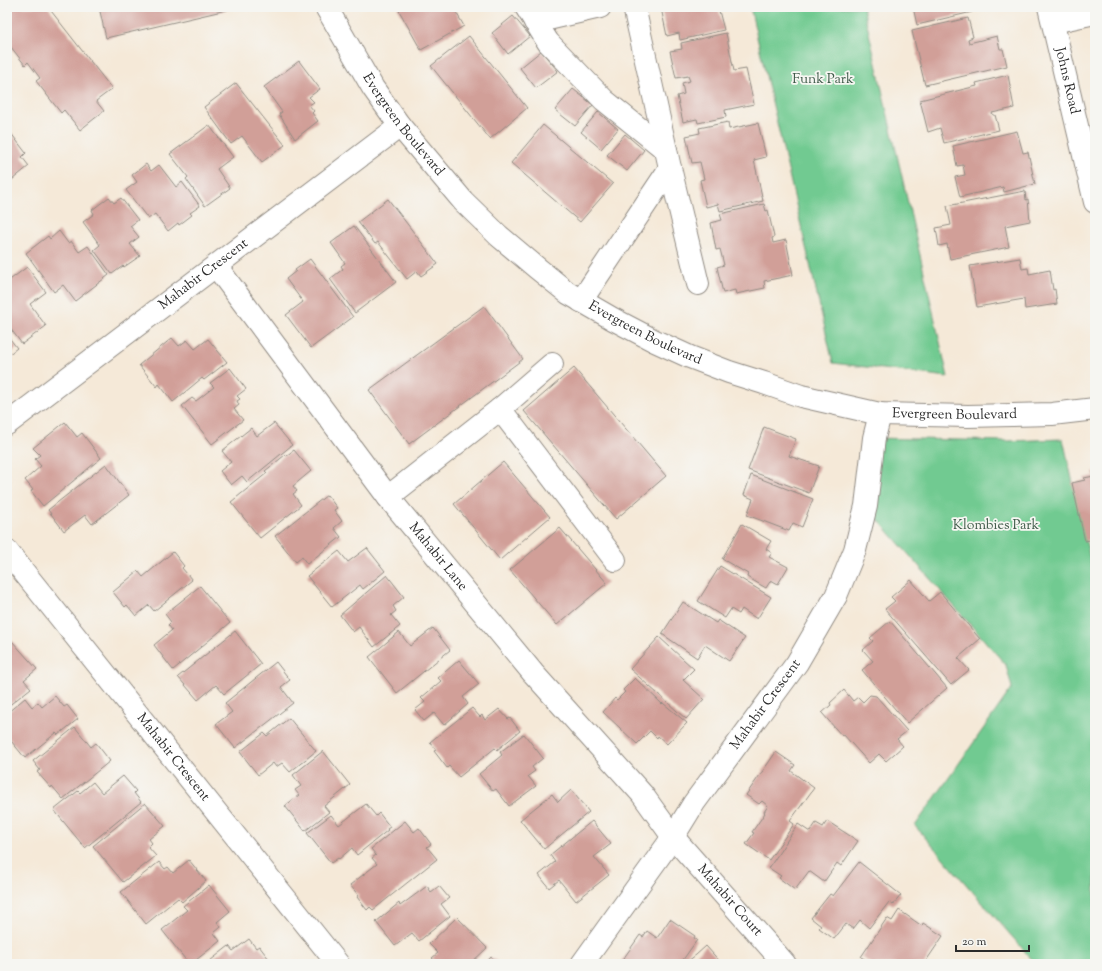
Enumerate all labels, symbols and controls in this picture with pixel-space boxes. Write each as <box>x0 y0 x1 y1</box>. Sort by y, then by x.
street label: Johns Road <box>1049 45 1084 117</box>
street label: Evergreen Boulevard <box>357 70 448 181</box>
park label: Funk Park <box>792 70 854 90</box>
street label: Mahabir Crescent <box>155 234 253 315</box>
street label: Evergreen Boulevard <box>584 297 705 371</box>
street label: Evergreen Boulevard <box>892 404 1017 426</box>
park label: Klombies Park <box>953 516 1040 536</box>
street label: Mahabir Lane <box>403 519 472 596</box>
street label: Mahabir Crescent <box>726 655 806 754</box>
street label: Mahabir Crescent <box>131 709 214 806</box>
street label: Mahabir Court <box>692 860 767 941</box>
scale bar <box>956 927 1029 953</box>
text: 20 m <box>962 933 987 951</box>

